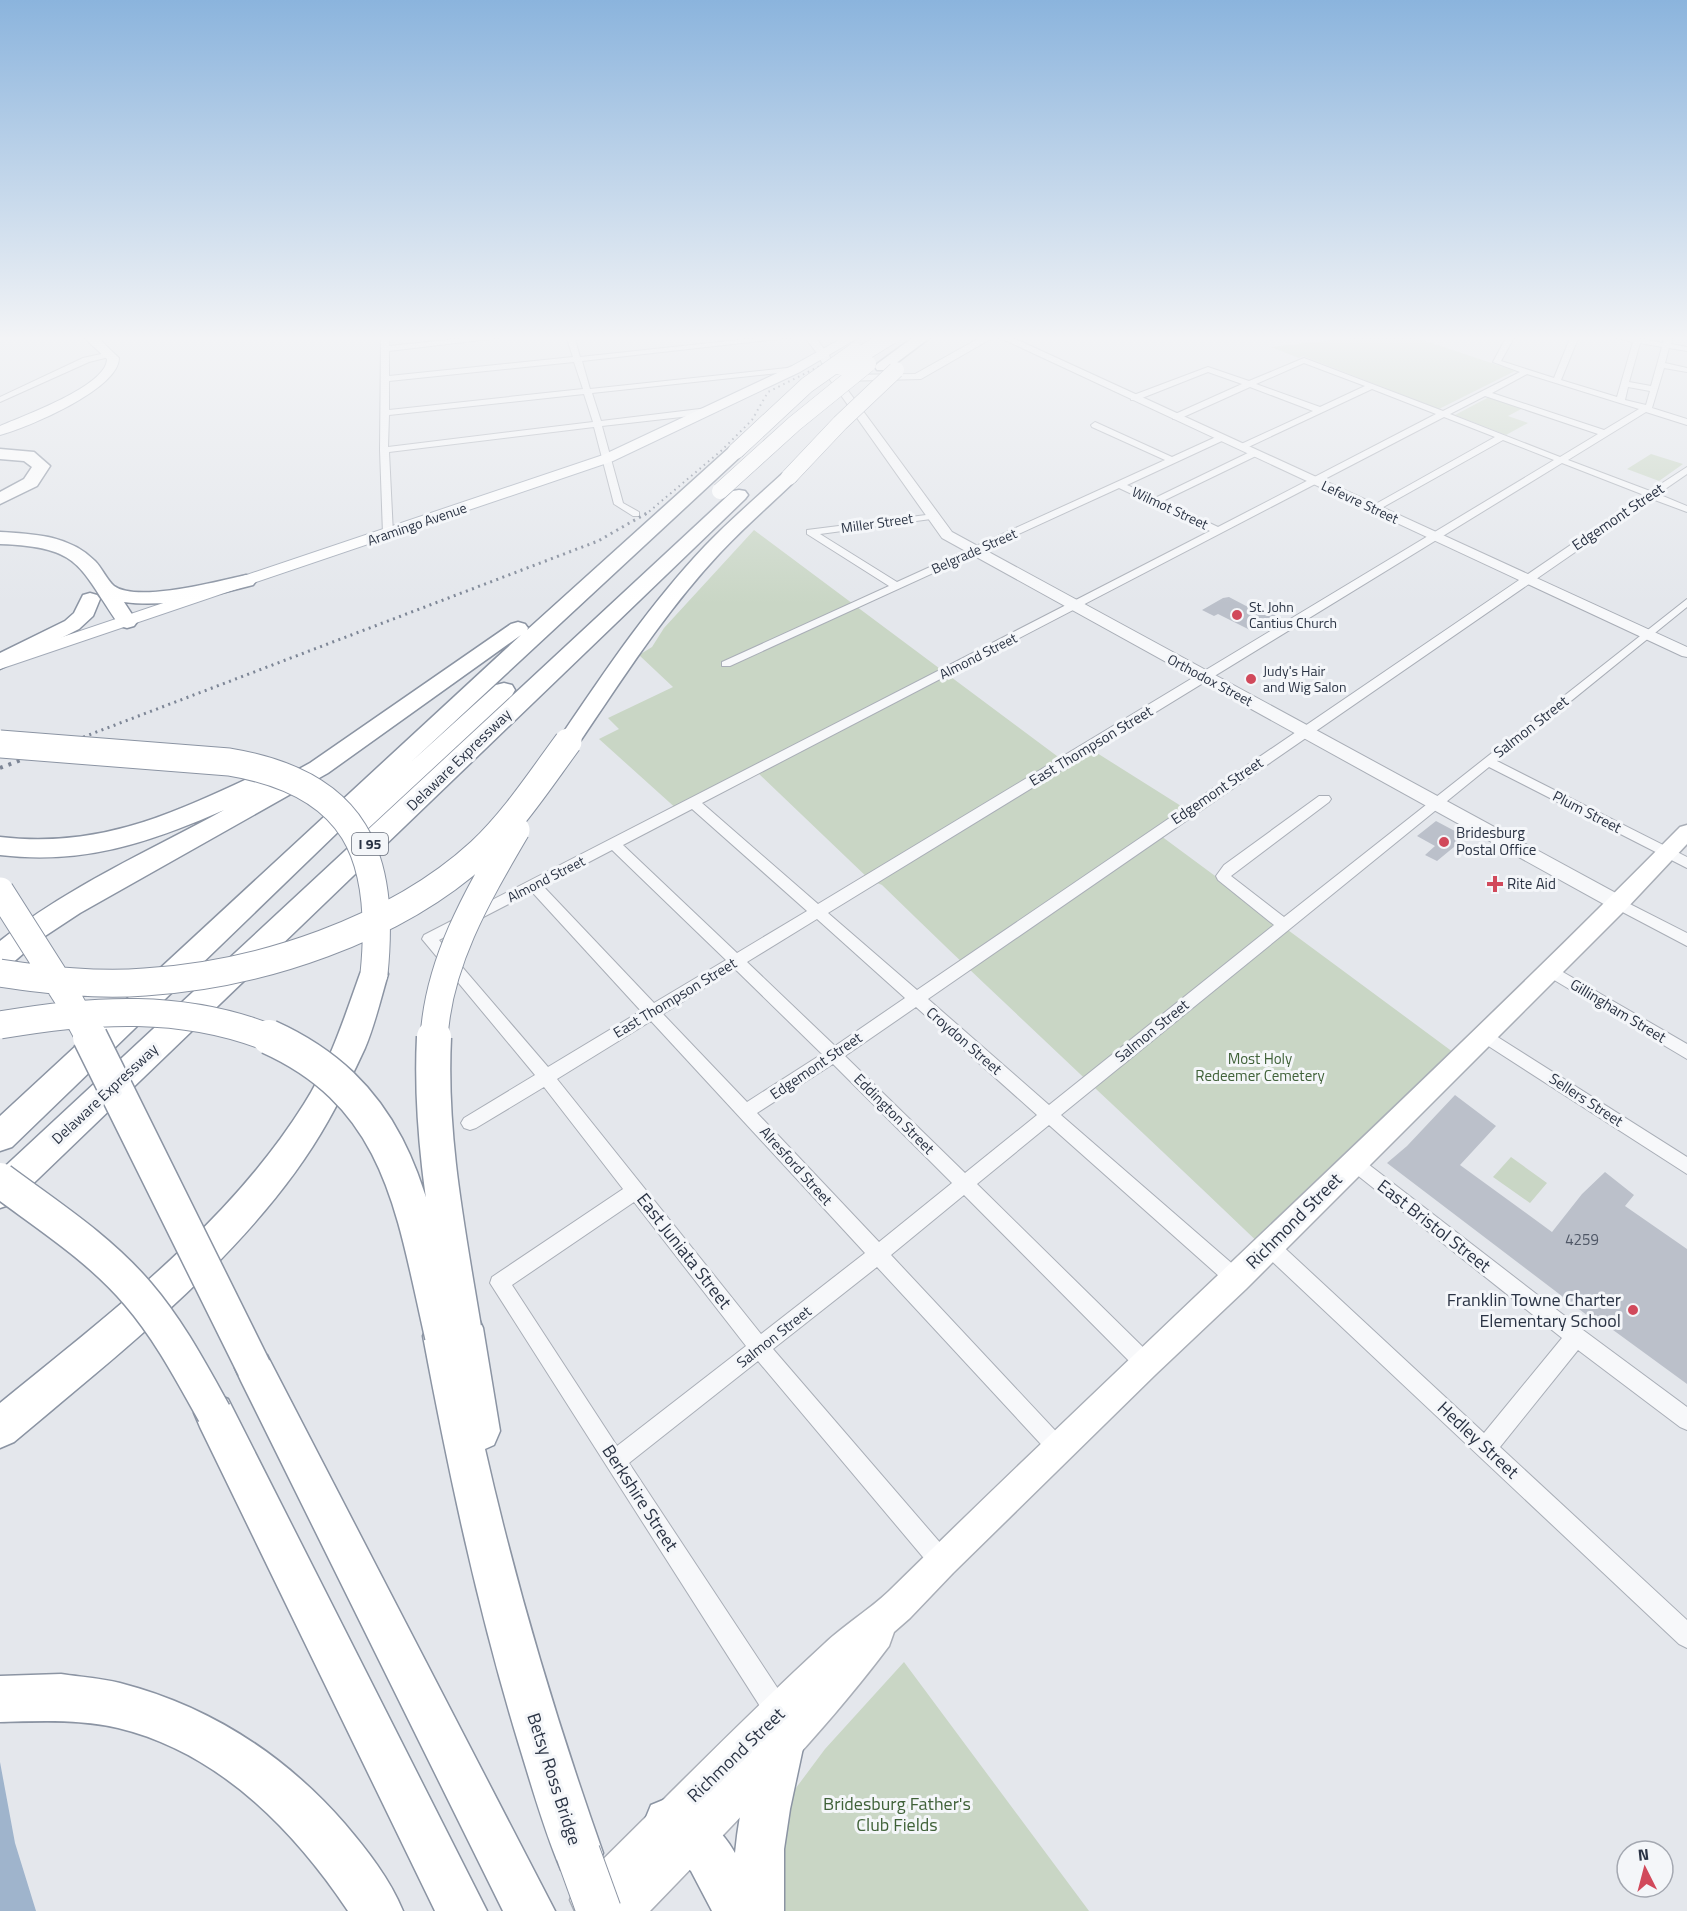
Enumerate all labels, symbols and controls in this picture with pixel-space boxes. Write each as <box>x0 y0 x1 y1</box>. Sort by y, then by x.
street label: Lefevre Street <box>1318 475 1402 529</box>
street label: Edgemont Street <box>1567 477 1669 556</box>
street label: Wilmot Street <box>1129 481 1212 534</box>
street label: Aramingo Avenue <box>364 497 469 550</box>
street label: Miller Street <box>840 507 914 538</box>
street label: Belgrade Street <box>928 522 1020 579</box>
place label: St. John Cantius Church <box>1249 596 1337 633</box>
marker: St. John Cantius Church <box>1230 608 1244 622</box>
street label: Almond Street <box>935 627 1020 684</box>
street label: Orthodox Street <box>1164 648 1257 711</box>
place label: Judy's Hair and Wig Salon <box>1263 660 1347 697</box>
marker: Judy's Hair and Wig Salon <box>1244 672 1258 686</box>
street label: Salmon Street <box>1488 690 1574 763</box>
street label: East Thompson Street <box>1025 699 1158 792</box>
street label: Delaware Expressway <box>401 703 516 816</box>
street label: Edgemont Street <box>1166 751 1268 830</box>
street label: Plum Street <box>1549 784 1626 839</box>
place label: Bridesburg Postal Office <box>1456 821 1536 861</box>
road number: I 95 <box>352 833 388 855</box>
marker: Bridesburg Postal Office <box>1437 835 1451 849</box>
street label: Almond Street <box>503 850 588 907</box>
place label: Rite Aid <box>1507 872 1556 895</box>
marker: Rite Aid <box>1488 877 1502 891</box>
street label: East Thompson Street <box>609 951 742 1044</box>
street label: Gillingham Street <box>1566 973 1671 1049</box>
street label: Salmon Street <box>1110 993 1194 1068</box>
street label: Croydon Street <box>921 1001 1008 1081</box>
street label: Edgemont Street <box>765 1026 867 1105</box>
street label: Delaware Expressway <box>46 1038 163 1149</box>
park label: Most Holy Redeemer Cemetery <box>1195 1047 1325 1087</box>
street label: Sellers Street <box>1545 1067 1629 1133</box>
street label: Eddington Street <box>849 1068 941 1160</box>
street label: Alresford Street <box>754 1121 839 1211</box>
street label: Richmond Street <box>1239 1166 1348 1275</box>
street label: East Bristol Street <box>1372 1173 1497 1279</box>
street label: East Juniata Street <box>630 1187 739 1315</box>
house number: 4259 <box>1565 1228 1599 1251</box>
place label: Franklin Towne Charter Elementary School <box>1447 1286 1621 1334</box>
street label: Salmon Street <box>731 1300 817 1373</box>
marker: Franklin Towne Charter Elementary School <box>1626 1303 1640 1317</box>
street label: Hedley Street <box>1432 1395 1526 1485</box>
street label: Berkshire Street <box>596 1439 685 1557</box>
street label: Richmond Street <box>681 1700 791 1808</box>
street label: Betsy Ross Bridge <box>520 1709 589 1848</box>
park label: Bridesburg Father's Club Fields <box>823 1790 971 1838</box>
north arrow <box>1615 1839 1675 1899</box>
text: N <box>1637 1842 1650 1867</box>

